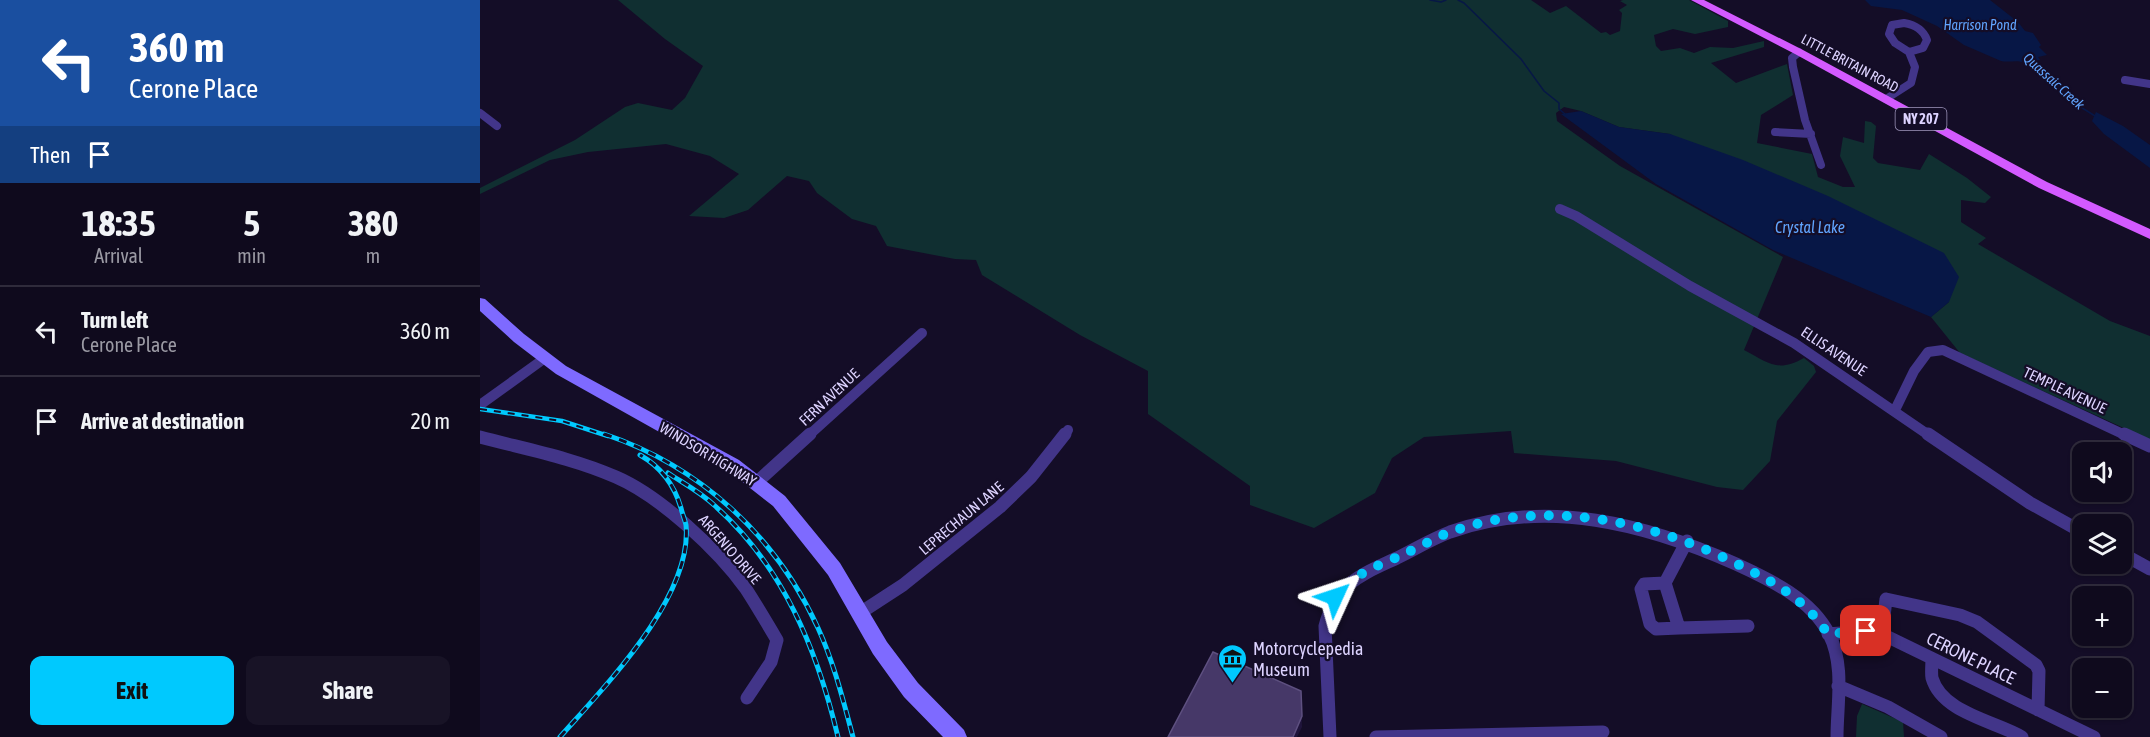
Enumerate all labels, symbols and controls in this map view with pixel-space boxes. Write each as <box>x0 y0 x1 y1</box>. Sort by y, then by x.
water label: Harrison Pond <box>1943 17 2017 33</box>
text: 360 m <box>129 23 224 71</box>
icon: left <box>30 24 108 102</box>
street label: LITTLE BRITAIN ROAD <box>1799 31 1901 95</box>
water label: Quassaic Creek <box>2020 49 2088 113</box>
text: Cerone Place <box>129 73 258 104</box>
road number: NY 207 <box>1896 108 1946 130</box>
icon: arrive <box>83 138 116 171</box>
text: Then <box>30 142 71 168</box>
text: 18:35 <box>82 202 156 244</box>
text: 5 <box>243 202 260 244</box>
text: 380 <box>348 202 398 244</box>
water label: Crystal Lake <box>1775 218 1845 237</box>
text: Arrival <box>94 244 143 267</box>
text: min <box>237 244 266 267</box>
text: m <box>366 244 380 267</box>
text: Turn left <box>81 307 148 333</box>
icon: left <box>30 315 63 348</box>
text: 360 m <box>400 318 450 344</box>
street label: ELLIS AVENUE <box>1798 323 1870 379</box>
text: Cerone Place <box>81 333 177 356</box>
street label: TEMPLE AVENUE <box>2021 363 2110 417</box>
street label: FERN AVENUE <box>796 365 863 429</box>
icon: arrive <box>30 405 63 438</box>
text: Arrive at destination <box>81 408 244 434</box>
text: 20 m <box>410 408 450 434</box>
street label: WINDSOR HIGHWAY <box>657 418 760 490</box>
map controls <box>2072 442 2132 718</box>
button: sound <box>2072 442 2132 502</box>
street label: LEPRECHAUN LANE <box>916 478 1007 558</box>
street label: ARGENIO DRIVE <box>695 511 765 587</box>
button: layers <box>2072 514 2132 574</box>
position arrow <box>1303 565 1367 629</box>
button: + <box>2072 586 2132 646</box>
pin <box>1840 605 1891 656</box>
icon: arrive <box>1849 614 1882 647</box>
street label: CERONE PLACE <box>1923 627 2019 689</box>
place label: Motorcyclepedia Museum <box>1253 638 1363 680</box>
museum icon: Motorcyclepedia Museum <box>1216 642 1248 684</box>
button: Exit <box>30 656 234 725</box>
button: Share <box>246 656 450 725</box>
button: − <box>2072 658 2132 718</box>

